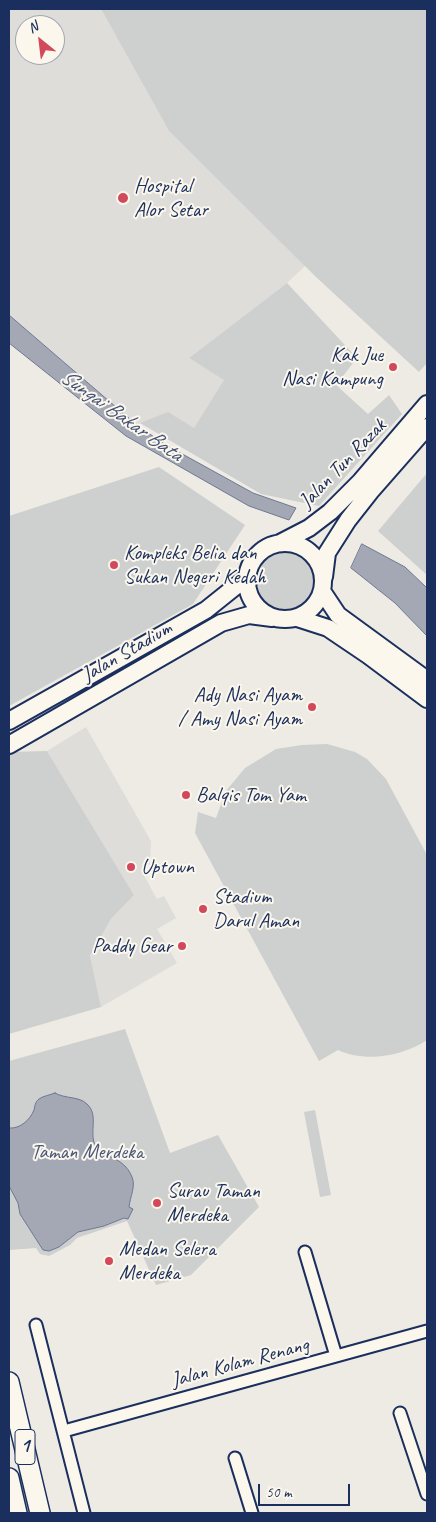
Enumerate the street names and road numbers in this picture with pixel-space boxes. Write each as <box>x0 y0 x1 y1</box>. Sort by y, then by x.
street label: Jalan Tun Razak <box>294 414 392 514</box>
street label: Jalan Stadium <box>77 616 177 688</box>
street label: Jalan Kolam Renang <box>169 1333 311 1393</box>
road number: 1 <box>15 1430 35 1464</box>

